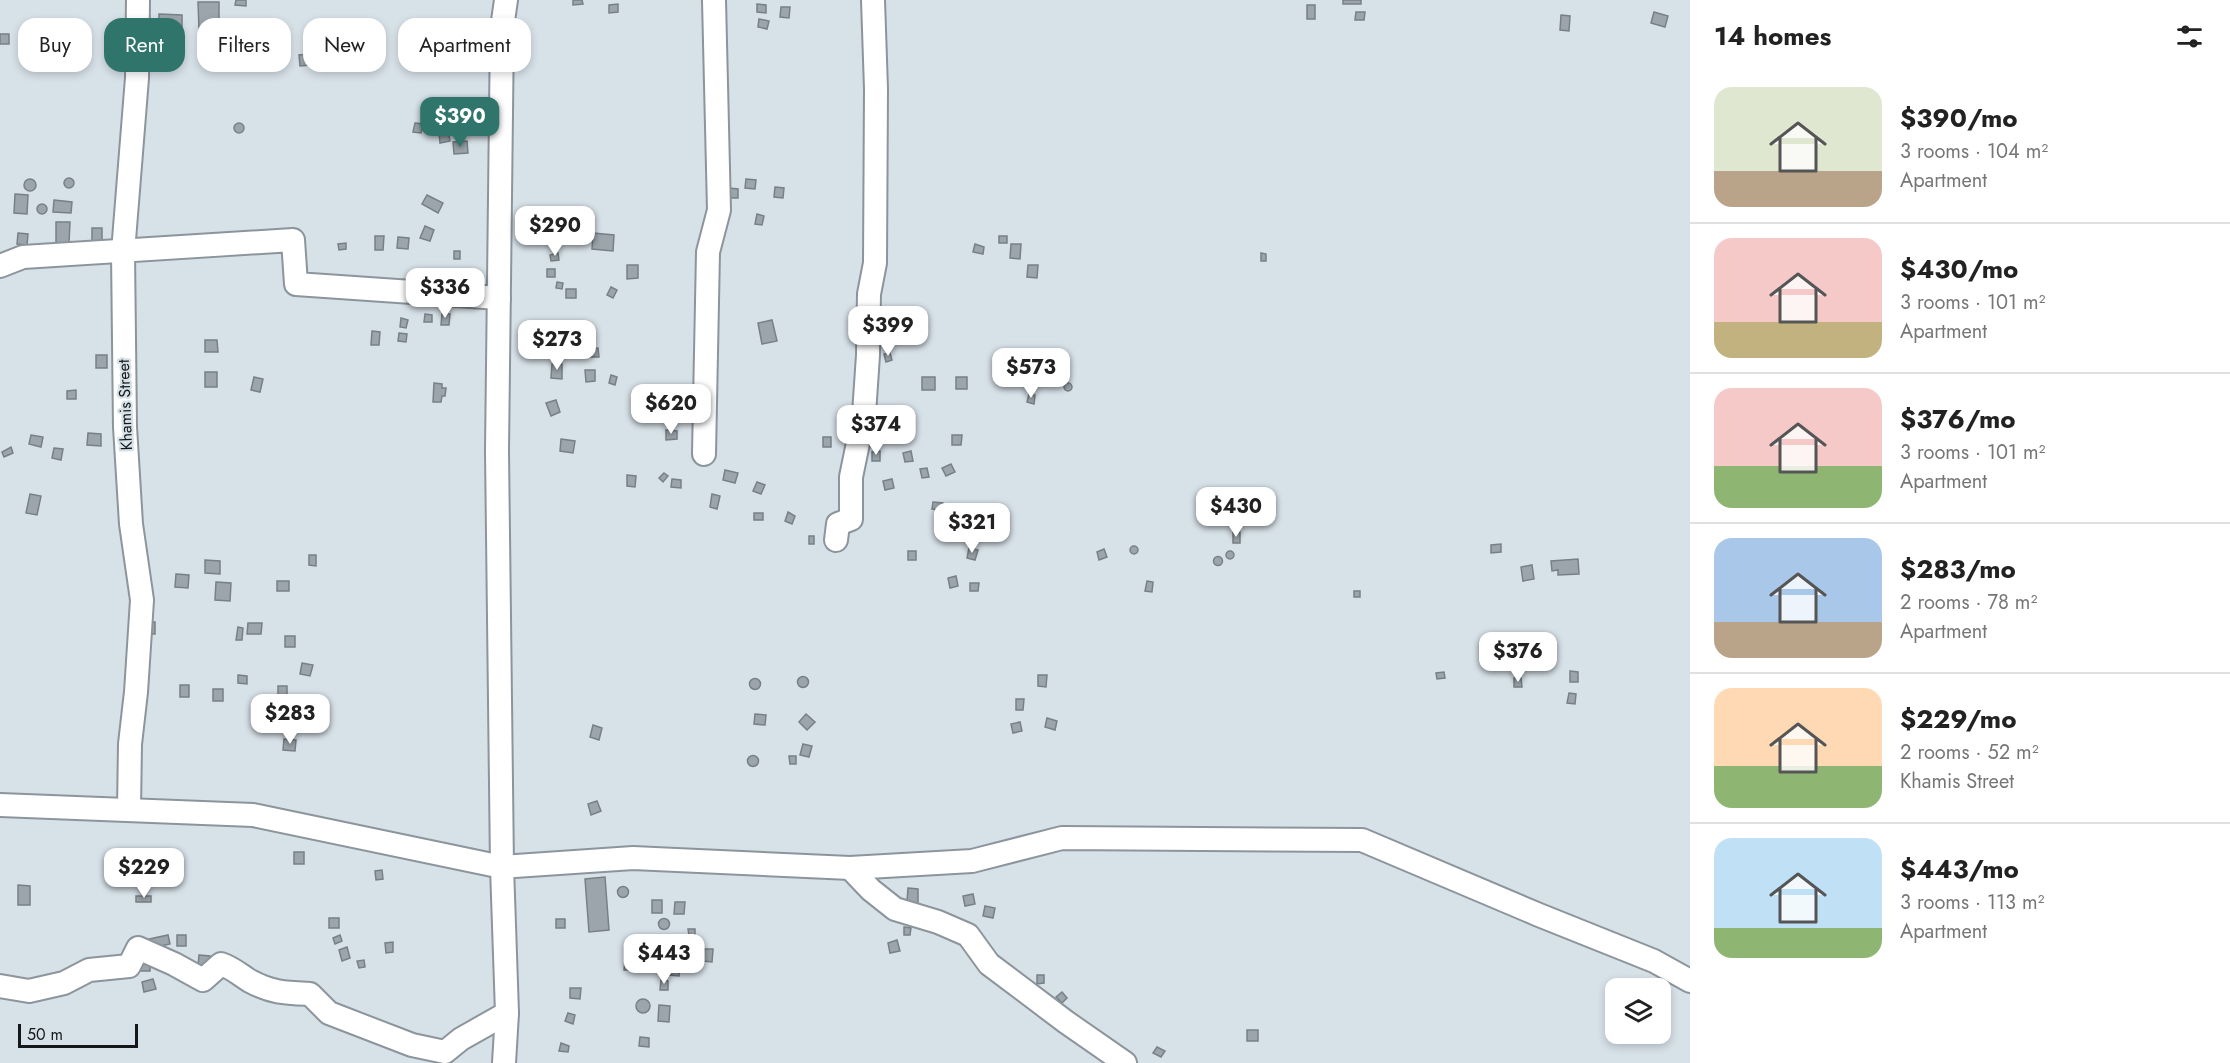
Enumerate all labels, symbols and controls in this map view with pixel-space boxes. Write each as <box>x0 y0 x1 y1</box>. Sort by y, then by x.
text: 14 homes <box>1714 17 1831 55</box>
chip: Buy <box>18 18 92 72</box>
chip: Rent <box>104 18 185 72</box>
chip: Filters <box>197 18 291 72</box>
chip: New <box>303 18 386 72</box>
chip: Apartment <box>398 18 531 72</box>
icon: filters <box>2173 20 2206 53</box>
pin: $390 <box>424 97 496 148</box>
text: $390/mo <box>1900 99 2018 137</box>
text: $390 <box>434 102 486 131</box>
icon: home <box>1762 111 1834 183</box>
text: 3 rooms · 104 m² <box>1900 137 2048 166</box>
text: Apartment <box>1900 166 1987 195</box>
pin: $290 <box>519 206 591 257</box>
text: $290 <box>529 211 581 240</box>
text: $430/mo <box>1900 250 2018 288</box>
icon: home <box>1762 262 1834 334</box>
pin: $336 <box>409 268 481 319</box>
text: $336 <box>420 273 470 302</box>
text: 3 rooms · 101 m² <box>1900 288 2046 317</box>
pin: $399 <box>852 306 924 357</box>
text: $399 <box>862 311 914 340</box>
text: Apartment <box>1900 317 1987 346</box>
pin: $273 <box>521 320 593 371</box>
text: $273 <box>532 325 582 354</box>
pin: $573 <box>995 348 1067 399</box>
text: $573 <box>1006 353 1056 382</box>
street label: Khamis Street <box>112 359 138 451</box>
pin: $620 <box>635 384 707 435</box>
text: $620 <box>645 389 697 418</box>
text: $376/mo <box>1900 400 2016 438</box>
pin: $374 <box>840 405 912 456</box>
text: $374 <box>851 410 901 439</box>
icon: home <box>1762 412 1834 484</box>
text: 3 rooms · 101 m² <box>1900 438 2046 467</box>
text: Apartment <box>1900 467 1987 496</box>
pin: $430 <box>1200 487 1272 538</box>
text: $430 <box>1210 492 1262 521</box>
pin: $321 <box>936 503 1008 554</box>
text: $321 <box>948 508 996 537</box>
text: $283/mo <box>1900 550 2016 588</box>
icon: home <box>1762 562 1834 634</box>
text: 2 rooms · 78 m² <box>1900 588 2037 617</box>
text: Apartment <box>1900 617 1987 646</box>
pin: $376 <box>1482 632 1554 683</box>
text: $376 <box>1493 637 1543 666</box>
pin: $283 <box>254 694 326 745</box>
text: $283 <box>265 699 315 728</box>
text: $229/mo <box>1900 700 2017 738</box>
icon: home <box>1762 712 1834 784</box>
text: 2 rooms · 52 m² <box>1900 738 2039 767</box>
text: Khamis Street <box>1900 767 2014 796</box>
pin: $229 <box>108 848 180 899</box>
text: $443/mo <box>1900 850 2019 888</box>
text: $229 <box>118 853 170 882</box>
icon: home <box>1762 862 1834 934</box>
text: 3 rooms · 113 m² <box>1900 888 2044 917</box>
text: Apartment <box>1900 917 1987 946</box>
pin: $443 <box>628 934 700 985</box>
text: $443 <box>638 939 690 968</box>
map controls <box>1605 978 1671 1044</box>
button: layers <box>1605 978 1671 1044</box>
scale bar <box>18 1021 138 1048</box>
text: 50 m <box>27 1023 63 1046</box>

